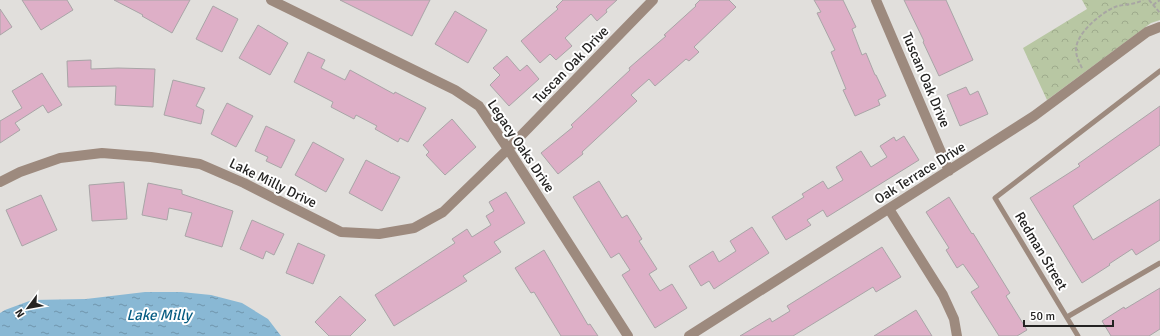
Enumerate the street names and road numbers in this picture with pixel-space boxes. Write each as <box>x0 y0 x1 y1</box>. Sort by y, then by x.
street label: Tuscan Oak Drive <box>530 23 612 107</box>
street label: Tuscan Oak Drive <box>898 30 954 130</box>
street label: Legacy Oaks Drive <box>484 96 558 196</box>
street label: Oak Terrace Drive <box>871 138 969 208</box>
street label: Lake Milly Drive <box>227 155 319 211</box>
street label: Redman Street <box>1011 209 1071 293</box>

